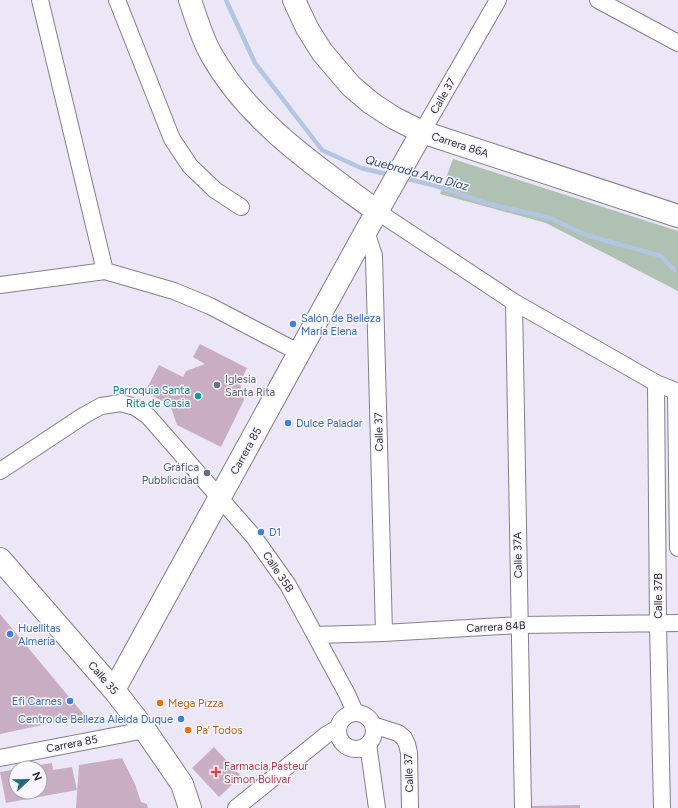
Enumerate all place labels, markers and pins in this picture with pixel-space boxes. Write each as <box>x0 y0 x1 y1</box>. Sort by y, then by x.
place label: Salón de Belleza María Elena <box>301 312 381 338</box>
marker: Salón de Belleza María Elena <box>288 319 298 329</box>
place label: Iglesia Santa Rita <box>225 373 275 399</box>
marker: Iglesia Santa Rita <box>212 380 222 390</box>
place label: Parroquia Santa Rita de Casia <box>113 384 190 410</box>
marker: Parroquia Santa Rita de Casia <box>193 391 203 401</box>
place label: Dulce Paladar <box>296 417 363 430</box>
marker: Dulce Paladar <box>283 418 293 428</box>
place label: Gráfica Pubblicidad <box>142 461 199 487</box>
marker: Gráfica Pubblicidad <box>202 468 212 478</box>
place label: D1 <box>269 526 281 539</box>
marker: D1 <box>256 527 266 537</box>
place label: Huellitas Almería <box>18 622 61 648</box>
marker: Huellitas Almería <box>5 629 15 639</box>
place label: Efi Carnes <box>12 695 62 708</box>
marker: Efi Carnes <box>65 696 75 706</box>
place label: Mega Pizza <box>168 697 223 710</box>
marker: Mega Pizza <box>155 698 165 708</box>
place label: Centro de Belleza Aleida Duque <box>18 713 173 726</box>
marker: Centro de Belleza Aleida Duque <box>176 714 186 724</box>
place label: Pa' Todos <box>196 724 243 737</box>
marker: Pa' Todos <box>183 725 193 735</box>
place label: Farmacia Pasteur Simon Bolivar <box>224 760 308 786</box>
marker: Farmacia Pasteur Simon Bolivar <box>211 767 221 777</box>

